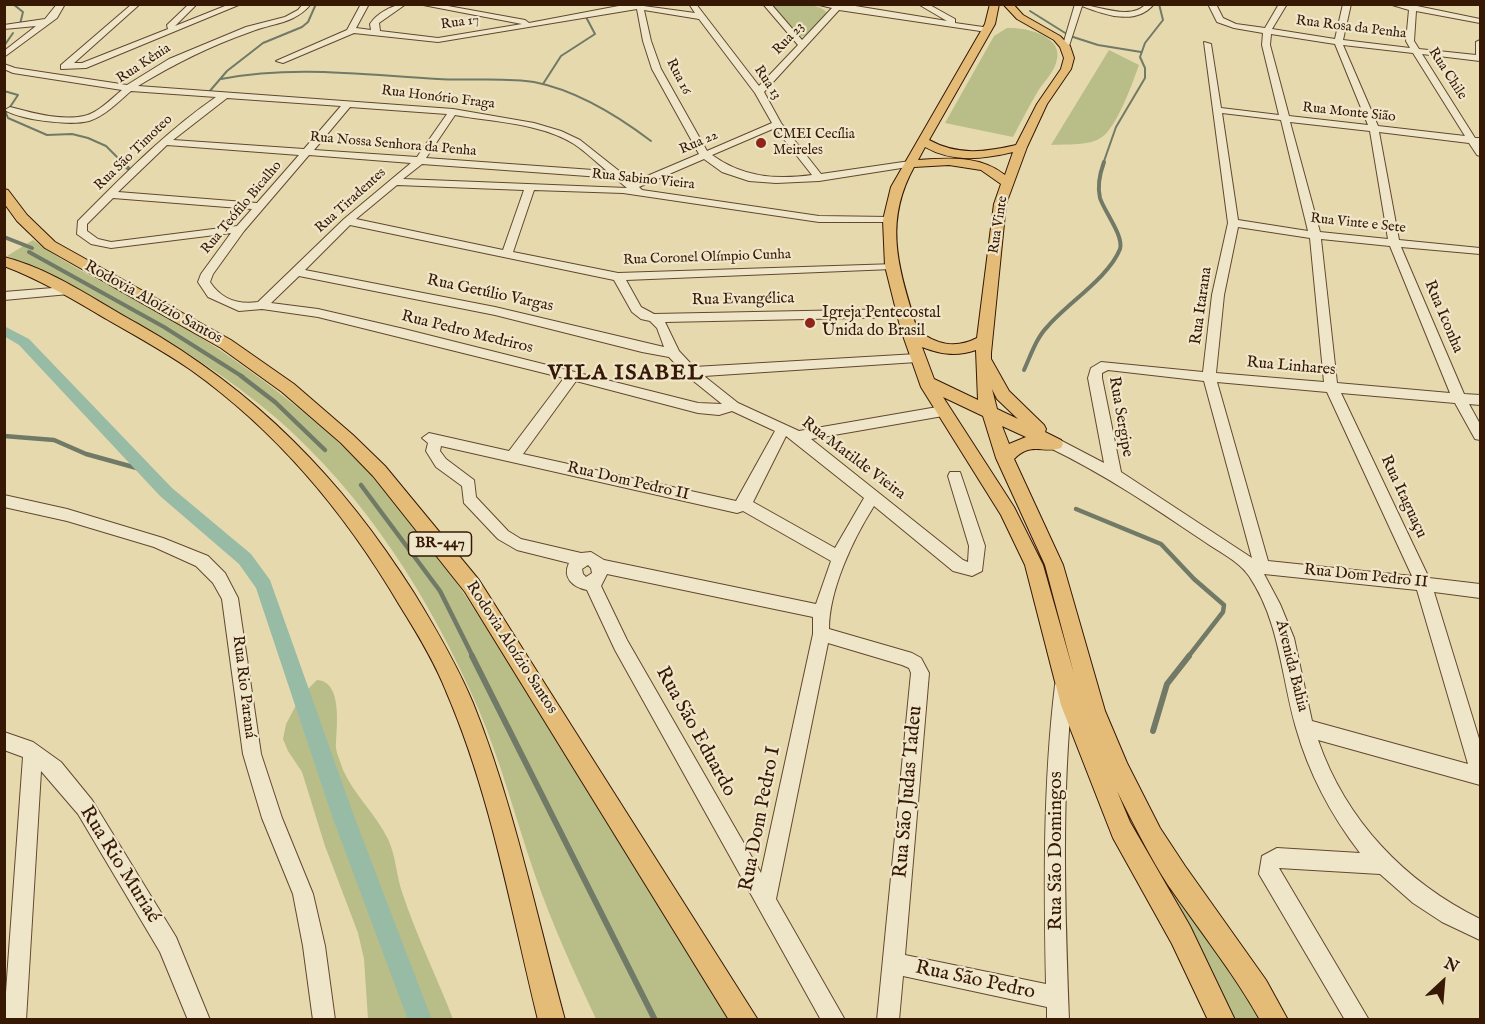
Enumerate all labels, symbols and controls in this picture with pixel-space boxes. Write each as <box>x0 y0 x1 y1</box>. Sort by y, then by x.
street label: Rua 17 <box>440 12 480 34</box>
street label: Rua Rosa da Penha <box>1295 13 1407 43</box>
street label: Rua 23 <box>770 19 808 59</box>
street label: Rua Kênia <box>114 40 174 88</box>
street label: Rua Chile <box>1424 45 1470 103</box>
street label: Rua 16 <box>662 56 694 98</box>
street label: Rua 13 <box>750 63 784 103</box>
street label: Rua Honório Fraga <box>380 83 496 113</box>
street label: Rua Monte Sião <box>1302 100 1396 126</box>
street label: Rua São Timoteo <box>92 112 176 194</box>
street label: Rua 22 <box>677 127 721 159</box>
place label: CMEI Cecília Meireles <box>773 127 855 160</box>
street label: Rua Nossa Senhora da Penha <box>309 129 477 161</box>
marker: CMEI Cecília Meireles <box>754 136 768 150</box>
street label: Rua Teófilo Bicalho <box>198 158 286 258</box>
street label: Rua Tiradentes <box>312 165 390 237</box>
street label: Rua Sabino Vieira <box>591 166 695 194</box>
street label: Rua Vinte <box>986 195 1012 255</box>
street label: Rua Vinte e Sete <box>1309 211 1407 237</box>
street label: Rua Coronel Olímpio Cunha <box>623 247 791 269</box>
street label: Rodovia Aloízio Santos <box>81 257 225 349</box>
street label: Rua Itarana <box>1187 266 1217 346</box>
street label: Rua Getúlio Vargas <box>425 271 555 317</box>
street label: Rua Iconha <box>1419 278 1467 356</box>
street label: Rua Evangélica <box>692 290 794 310</box>
place label: Igreja Pentecostal Unida do Brasil <box>822 304 941 342</box>
street label: Rua Pedro Medriros <box>399 307 535 359</box>
marker: Igreja Pentecostal Unida do Brasil <box>803 316 817 330</box>
street label: Rua Linhares <box>1246 354 1336 380</box>
district label: VILA ISABEL <box>548 361 704 387</box>
street label: Rua Sergipe <box>1104 375 1136 459</box>
street label: Rua Matilde Vieira <box>797 414 909 504</box>
street label: Rua Itaguaçu <box>1375 453 1431 541</box>
street label: Rua Dom Pedro II <box>565 459 691 505</box>
road number: BR-447 <box>408 532 472 556</box>
street label: Rua Dom Pedro II <box>1303 561 1429 593</box>
street label: Rodovia Aloízio Santos <box>461 578 561 718</box>
street label: Avenida Bahia <box>1270 618 1312 714</box>
street label: Rua Rio Paraná <box>227 634 259 740</box>
street label: Rua São Eduardo <box>649 663 741 801</box>
street label: Rua São Judas Tadeu <box>889 705 929 879</box>
street label: Rua Dom Pedro I <box>735 744 787 894</box>
street label: Rua São Domingos <box>1045 771 1069 931</box>
street label: Rua Rio Muriaé <box>73 802 165 928</box>
north arrow <box>1413 952 1473 1012</box>
text: N <box>1440 954 1461 978</box>
street label: Rua São Pedro <box>913 957 1037 1005</box>

